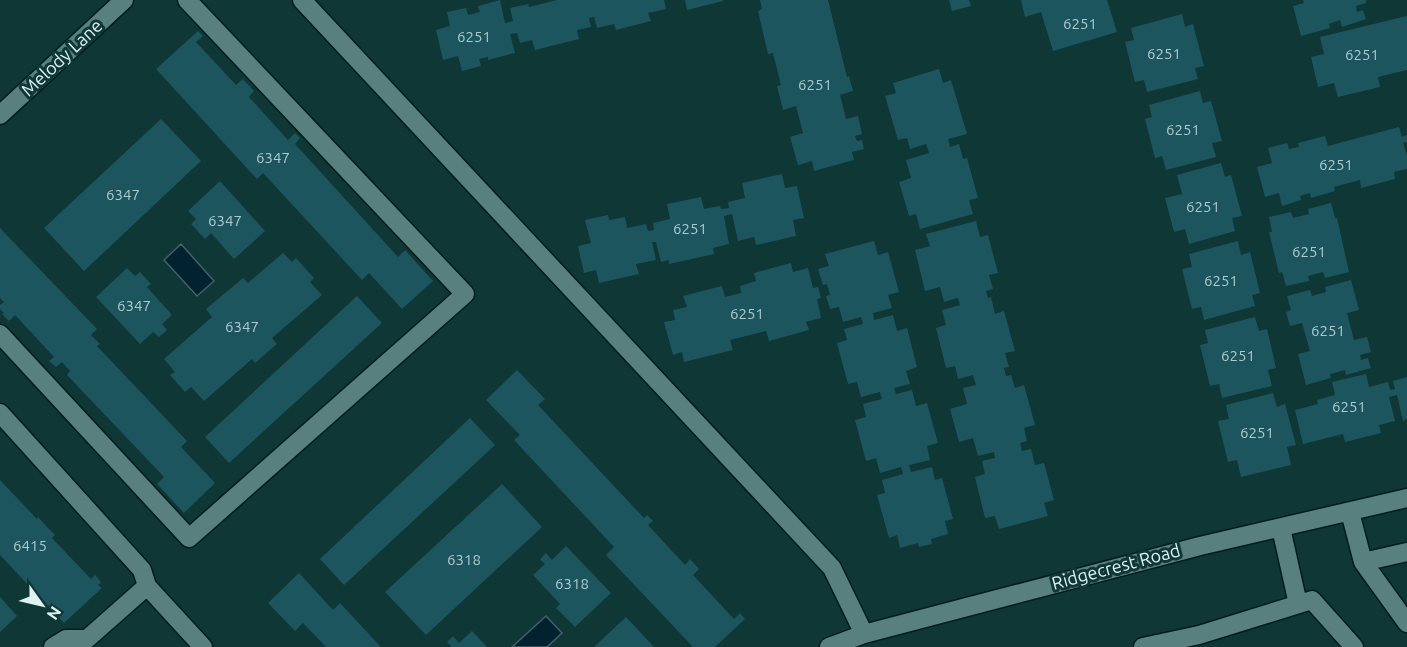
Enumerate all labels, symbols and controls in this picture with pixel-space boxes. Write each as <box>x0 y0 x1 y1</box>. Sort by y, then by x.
street label: Melody Lane <box>17 15 106 100</box>
house number: 6251 <box>1063 15 1097 32</box>
house number: 6251 <box>457 28 491 45</box>
house number: 6251 <box>1147 45 1181 62</box>
house number: 6251 <box>1345 46 1379 63</box>
house number: 6251 <box>798 76 832 93</box>
house number: 6251 <box>1166 121 1200 138</box>
house number: 6347 <box>256 149 290 166</box>
house number: 6251 <box>1319 156 1353 173</box>
house number: 6347 <box>106 186 140 203</box>
house number: 6251 <box>1186 198 1220 215</box>
house number: 6347 <box>208 212 242 229</box>
house number: 6251 <box>673 220 707 237</box>
house number: 6251 <box>1292 243 1326 260</box>
house number: 6251 <box>1204 272 1238 289</box>
house number: 6347 <box>117 297 151 314</box>
house number: 6251 <box>730 305 764 322</box>
house number: 6347 <box>225 318 259 335</box>
house number: 6251 <box>1311 322 1345 339</box>
house number: 6251 <box>1221 347 1255 364</box>
house number: 6251 <box>1332 398 1366 415</box>
house number: 6251 <box>1240 424 1274 441</box>
house number: 6415 <box>13 537 47 554</box>
street label: Ridgecrest Road <box>1049 539 1182 593</box>
house number: 6318 <box>447 551 481 568</box>
north arrow <box>12 575 72 635</box>
house number: 6318 <box>555 575 589 592</box>
text: N <box>44 603 65 623</box>

